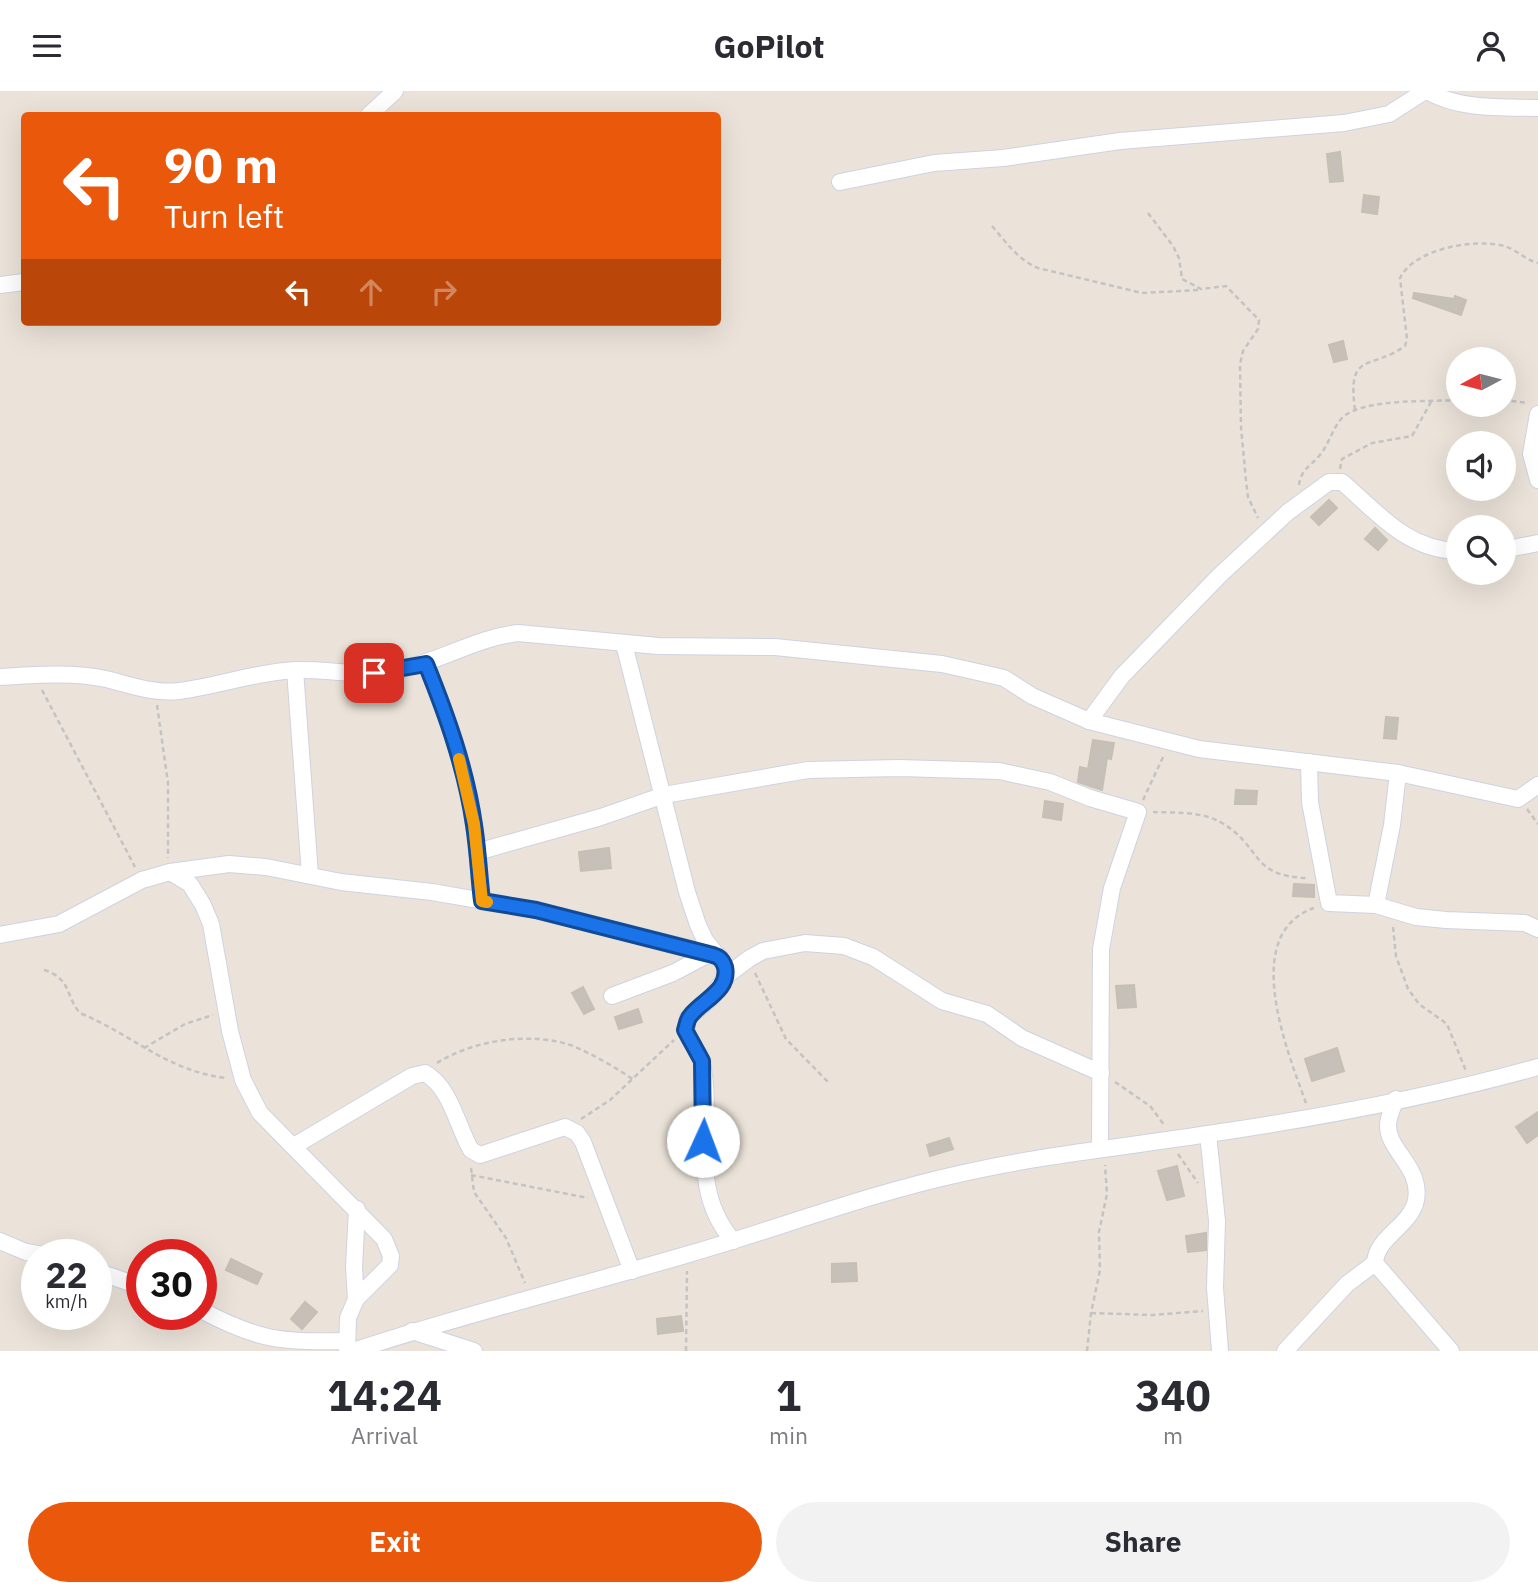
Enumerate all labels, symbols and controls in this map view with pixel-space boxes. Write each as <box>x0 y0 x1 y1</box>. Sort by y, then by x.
text: GoPilot <box>713 25 825 67</box>
icon: menu <box>28 27 66 65</box>
icon: person <box>1472 27 1510 65</box>
text: 90 m <box>164 133 278 196</box>
icon: left <box>49 140 140 231</box>
text: Turn left <box>164 195 284 237</box>
icon: left <box>279 273 317 311</box>
icon: ahead <box>352 273 390 311</box>
icon: right <box>425 273 463 311</box>
north arrow <box>1446 347 1516 417</box>
map controls <box>1446 347 1516 585</box>
button: sound <box>1446 431 1516 501</box>
button: search <box>1446 515 1516 585</box>
pin <box>344 643 404 703</box>
icon: arrive <box>355 654 393 692</box>
position arrow <box>666 1104 740 1178</box>
speed limit sign: 30 <box>126 1239 217 1330</box>
text: 22 <box>45 1252 88 1298</box>
text: km/h <box>45 1290 88 1313</box>
text: 14:24 <box>327 1368 442 1423</box>
text: 1 <box>776 1368 801 1423</box>
text: 340 <box>1135 1368 1211 1423</box>
text: Arrival <box>351 1420 418 1450</box>
text: min <box>769 1420 808 1450</box>
text: m <box>1163 1420 1183 1450</box>
button: Exit <box>28 1502 762 1582</box>
button: Share <box>776 1502 1510 1582</box>

